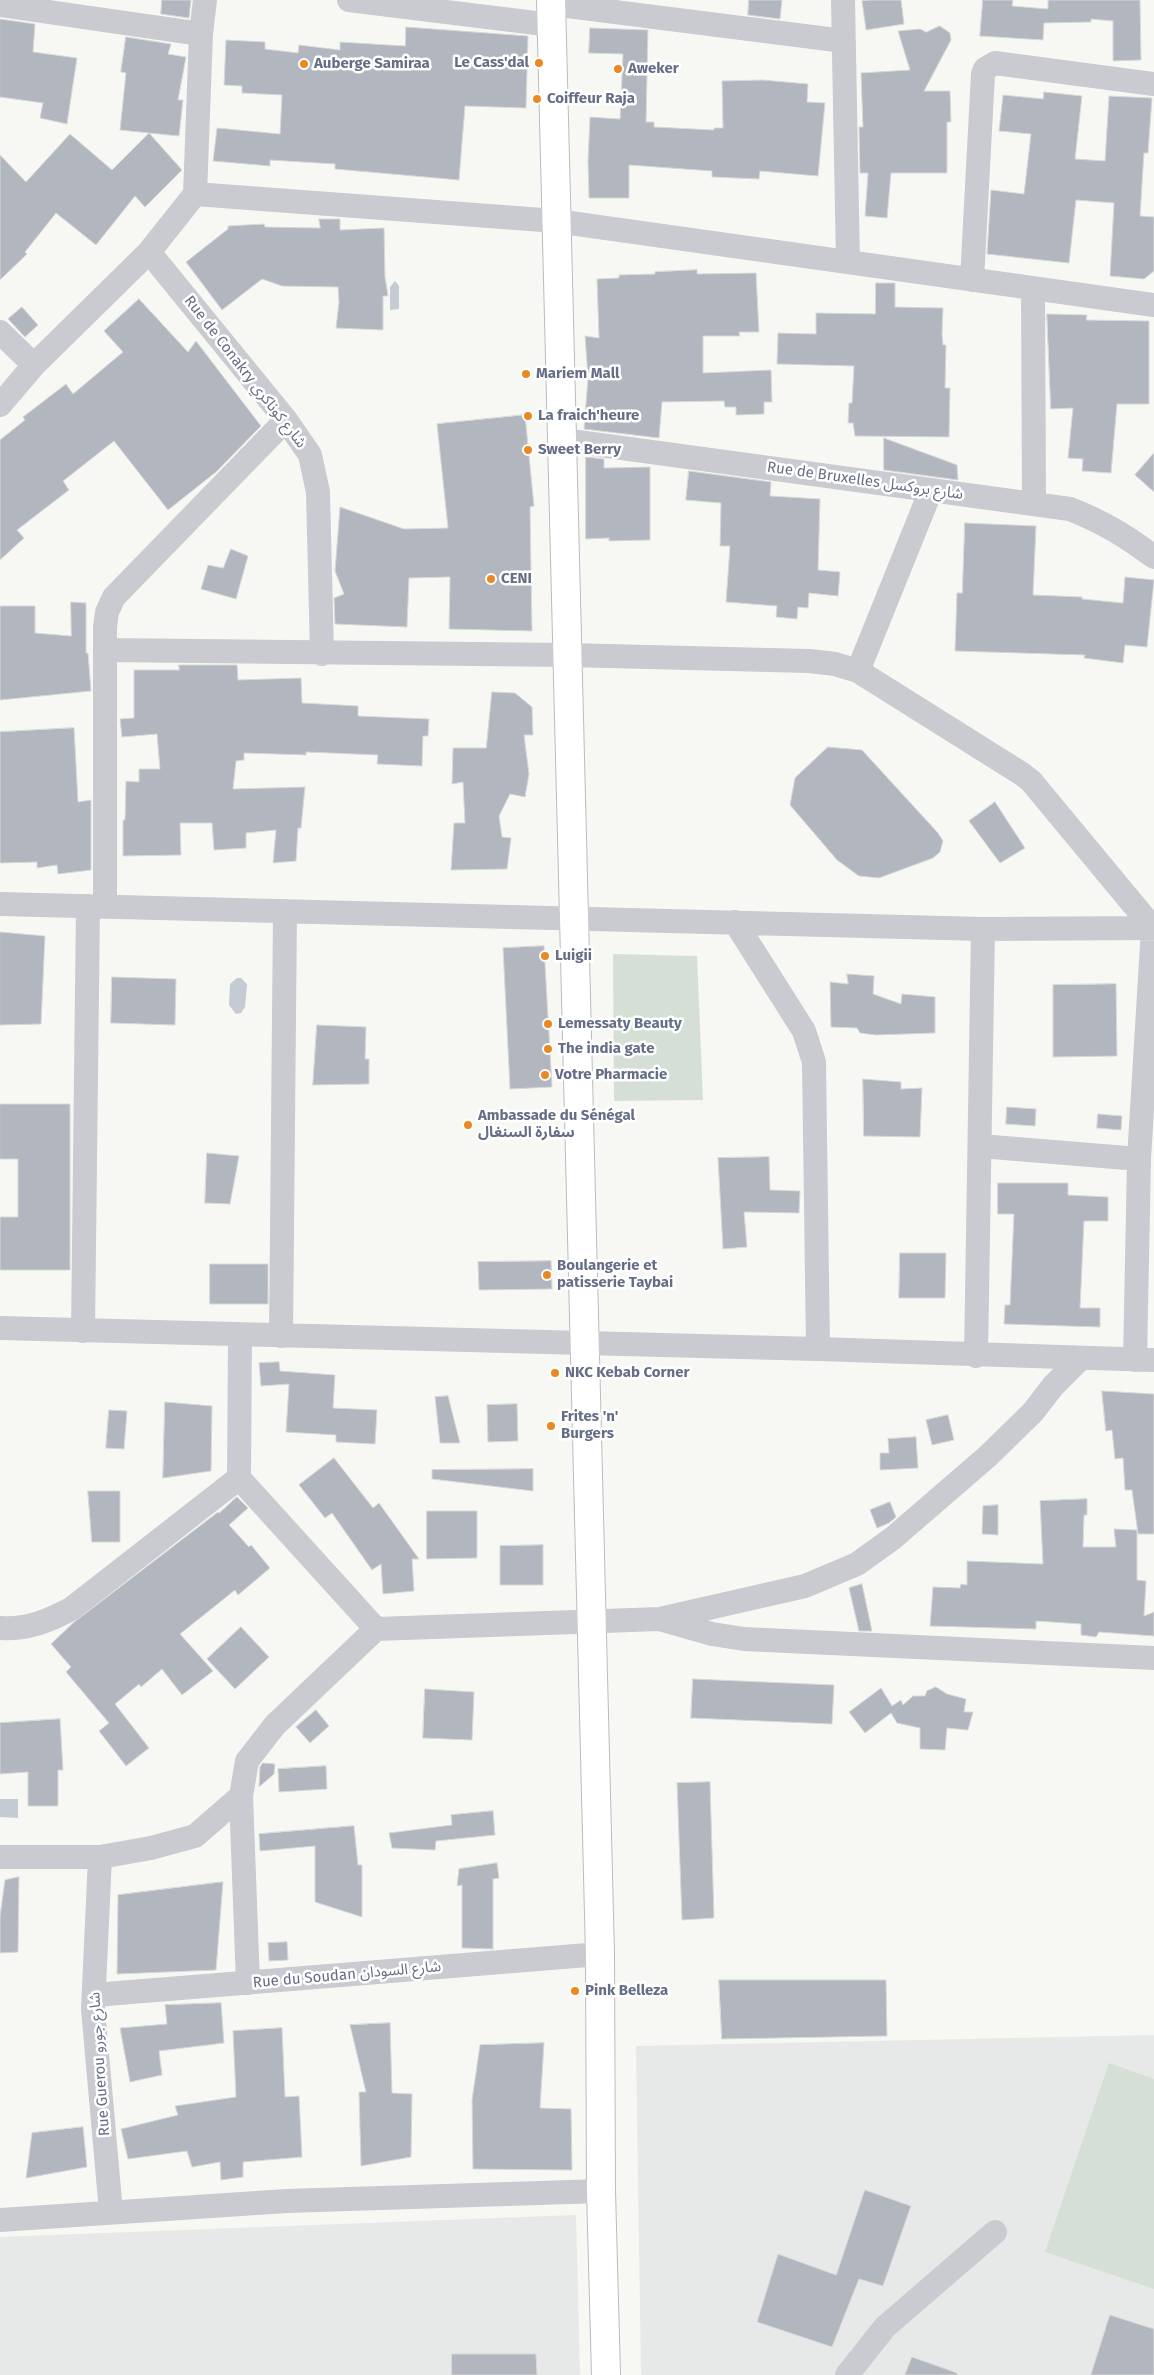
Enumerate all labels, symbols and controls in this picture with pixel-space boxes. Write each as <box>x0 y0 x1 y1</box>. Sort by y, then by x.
place label: Le Cass'dal <box>454 54 529 72</box>
place label: Auberge Samiraa <box>314 55 430 73</box>
marker: Le Cass'dal <box>533 57 545 69</box>
marker: Auberge Samiraa <box>298 58 310 70</box>
place label: Aweker <box>628 60 679 78</box>
marker: Aweker <box>612 63 624 75</box>
place label: Coiffeur Raja <box>547 90 635 108</box>
marker: Coiffeur Raja <box>531 93 543 105</box>
street label: Rue de Conakry شارع كوناكري <box>180 292 310 452</box>
place label: Mariem Mall <box>536 365 620 383</box>
marker: Mariem Mall <box>520 368 532 380</box>
place label: La fraich'heure <box>538 407 639 425</box>
marker: La fraich'heure <box>522 410 534 422</box>
place label: Sweet Berry <box>538 441 621 459</box>
marker: Sweet Berry <box>522 444 534 456</box>
street label: Rue de Bruxelles شارع بروكسل <box>766 458 964 504</box>
place label: CENI <box>501 570 532 588</box>
marker: CENI <box>485 573 497 585</box>
place label: Luigii <box>555 947 592 965</box>
marker: Luigii <box>539 950 551 962</box>
place label: Lemessaty Beauty <box>558 1015 682 1033</box>
marker: Lemessaty Beauty <box>542 1018 554 1030</box>
place label: The india gate <box>558 1040 654 1058</box>
marker: The india gate <box>542 1043 554 1055</box>
place label: Votre Pharmacie <box>555 1066 667 1084</box>
marker: Votre Pharmacie <box>539 1069 551 1081</box>
place label: Ambassade du Sénégal سفارة السنغال <box>478 1107 635 1142</box>
marker: Ambassade du Sénégal سفارة السنغال <box>462 1119 474 1131</box>
place label: Boulangerie et patisserie Taybai <box>557 1257 673 1292</box>
marker: Boulangerie et patisserie Taybai <box>541 1269 553 1281</box>
place label: NKC Kebab Corner <box>565 1364 689 1382</box>
marker: NKC Kebab Corner <box>549 1367 561 1379</box>
place label: Frites 'n' Burgers <box>561 1408 618 1443</box>
marker: Frites 'n' Burgers <box>545 1420 557 1432</box>
street label: Rue du Soudan شارع السودان <box>252 1958 442 1992</box>
place label: Pink Belleza <box>585 1982 668 2000</box>
marker: Pink Belleza <box>569 1985 581 1997</box>
street label: Rue Guerou شارع جورو <box>86 1991 114 2137</box>

